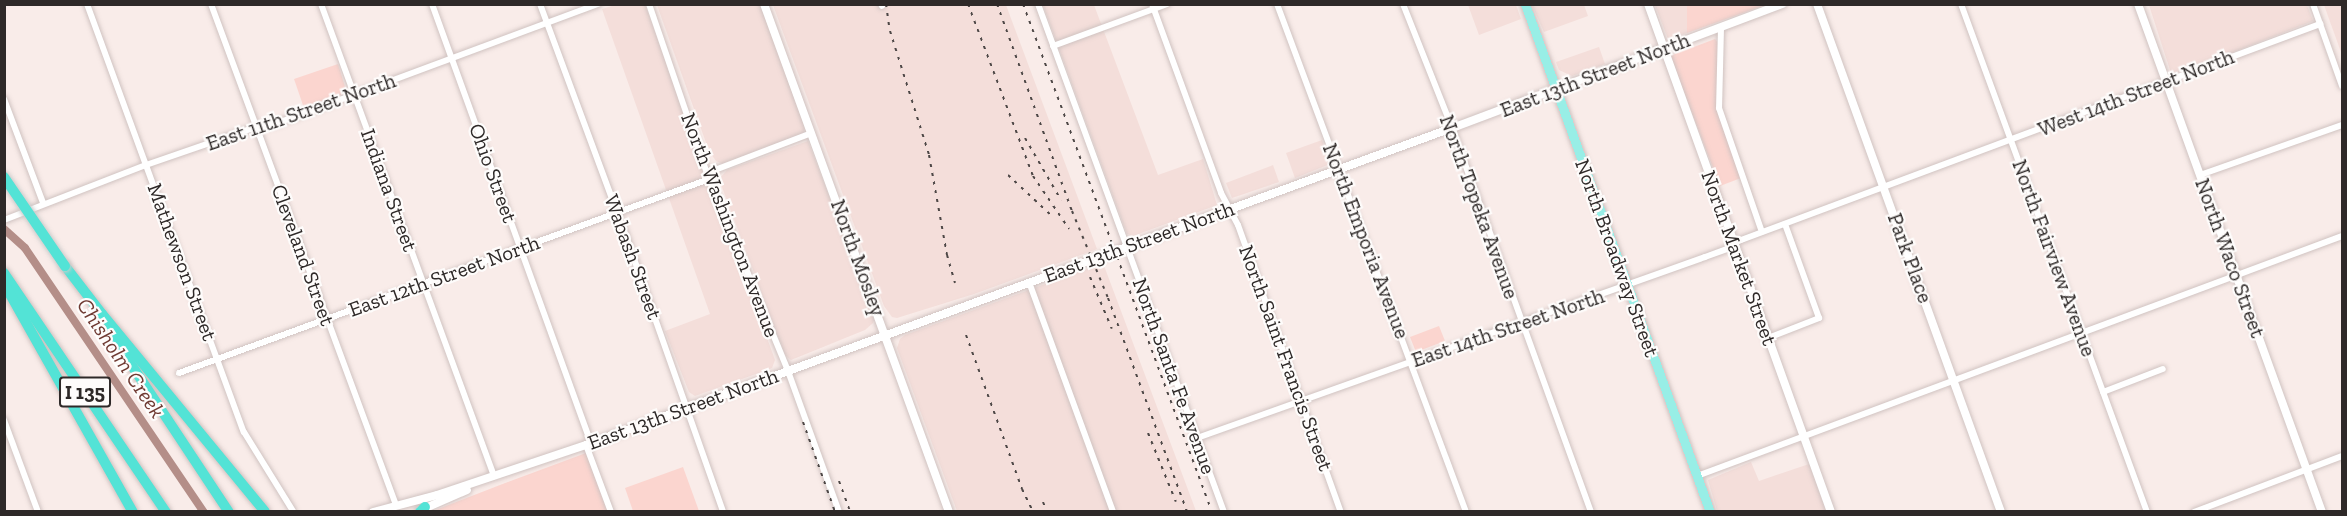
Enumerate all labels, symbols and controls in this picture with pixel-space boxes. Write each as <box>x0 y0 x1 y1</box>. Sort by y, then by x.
street label: East 13th Street North <box>1497 27 1693 123</box>
street label: West 14th Street North <box>2034 44 2238 142</box>
street label: East 11th Street North <box>203 68 399 156</box>
street label: North Washington Avenue <box>675 108 785 342</box>
street label: North Topeka Avenue <box>1434 111 1524 303</box>
street label: Ohio Street <box>463 120 523 226</box>
street label: Indiana Street <box>355 125 423 255</box>
street label: North Emporia Avenue <box>1317 139 1415 343</box>
street label: North Broadway Street <box>1569 155 1665 361</box>
street label: North Fairview Avenue <box>2006 156 2102 360</box>
street label: North Market Street <box>1696 167 1782 349</box>
street label: North Waco Street <box>2189 175 2271 341</box>
street label: Mathewson Street <box>142 180 222 344</box>
street label: Cleveland Street <box>266 181 340 329</box>
street label: Wabash Street <box>599 191 667 323</box>
street label: North Mosley <box>825 196 891 320</box>
street label: East 13th Street North <box>1040 196 1238 288</box>
street label: Park Place <box>1882 210 1938 306</box>
street label: East 12th Street North <box>345 230 543 322</box>
street label: North Saint Francis Street <box>1233 242 1339 474</box>
street label: North Santa Fe Avenue <box>1127 274 1221 478</box>
street label: East 14th Street North <box>1408 283 1608 373</box>
water label: Chisholm Creek <box>71 293 171 423</box>
street label: East 13th Street North <box>584 363 782 455</box>
road number: I 135 <box>58 375 112 409</box>

